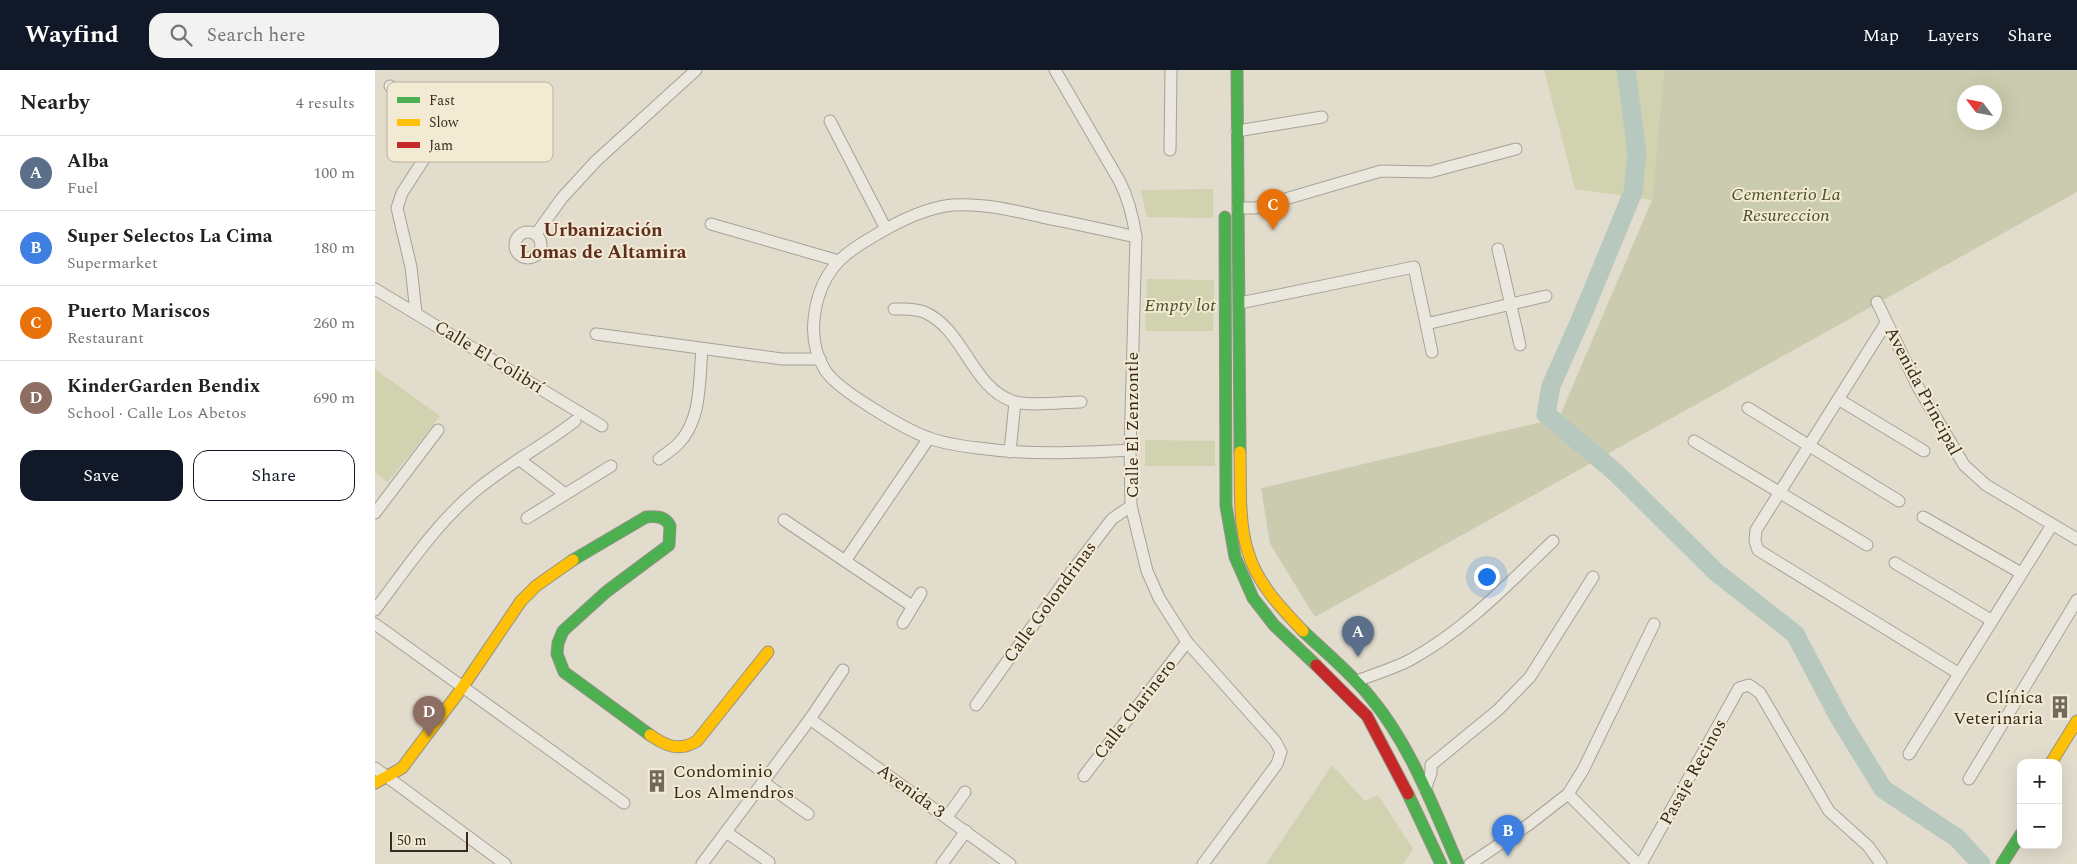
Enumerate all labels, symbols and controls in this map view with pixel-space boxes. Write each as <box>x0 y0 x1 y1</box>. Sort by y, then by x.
search box <box>149 13 499 58</box>
text: Wayfind <box>25 17 119 53</box>
icon: search <box>167 21 195 49</box>
text: Search here <box>207 21 305 50</box>
text: Map <box>1863 22 1899 49</box>
text: Layers <box>1927 22 1979 49</box>
text: Share <box>2007 22 2052 49</box>
legend <box>387 82 553 162</box>
north arrow <box>1957 85 2002 130</box>
text: Nearby <box>20 87 90 119</box>
text: Fast <box>429 90 455 111</box>
text: 4 results <box>296 91 355 115</box>
text: Slow <box>429 112 459 133</box>
text: Jam <box>429 135 453 156</box>
text: Alba <box>67 147 109 176</box>
text: A <box>30 161 42 185</box>
text: 100 m <box>313 161 355 185</box>
text: Fuel <box>67 176 98 200</box>
park label: Cementerio La Resureccion <box>1731 181 1841 229</box>
pin: C <box>1257 189 1289 230</box>
district label: Urbanización Lomas de Altamira <box>519 216 687 267</box>
text: Super Selectos La Cima <box>67 222 273 251</box>
text: B <box>30 236 42 260</box>
text: 180 m <box>313 236 355 260</box>
text: Supermarket <box>67 251 158 275</box>
park label: Empty lot <box>1144 292 1216 319</box>
text: Puerto Mariscos <box>67 297 210 326</box>
text: C <box>30 311 42 335</box>
text: 260 m <box>313 311 355 335</box>
street label: Calle El Colibrí <box>429 314 550 401</box>
street label: Avenida Principal <box>1878 322 1968 460</box>
text: Restaurant <box>67 326 144 350</box>
street label: Calle El Zenzontle <box>1119 352 1146 498</box>
text: KinderGarden Bendix <box>67 372 260 401</box>
text: D <box>30 386 42 410</box>
text: 690 m <box>313 386 355 410</box>
text: School · Calle Los Abetos <box>67 401 247 425</box>
button: Save <box>20 450 183 501</box>
button: Share <box>193 450 355 501</box>
street label: Calle Golondrinas <box>997 536 1103 668</box>
your location <box>1474 564 1500 590</box>
pin: A <box>1342 616 1374 657</box>
street label: Calle Clarinero <box>1087 653 1183 765</box>
place label: Clínica Veterinaria <box>1953 684 2043 732</box>
building icon: Clínica Veterinaria <box>2047 694 2073 720</box>
pin: D <box>413 696 445 737</box>
street label: Pasaje Recinos <box>1653 714 1733 830</box>
street label: Avenida 3 <box>871 757 951 825</box>
place label: Condominio Los Almendros <box>673 758 794 806</box>
map controls <box>2017 759 2062 849</box>
button: + <box>2017 759 2062 804</box>
building icon: Condominio Los Almendros <box>644 768 670 794</box>
button: − <box>2017 804 2062 849</box>
pin: B <box>1492 815 1524 856</box>
scale bar <box>390 829 467 852</box>
text: 50 m <box>397 830 427 851</box>

